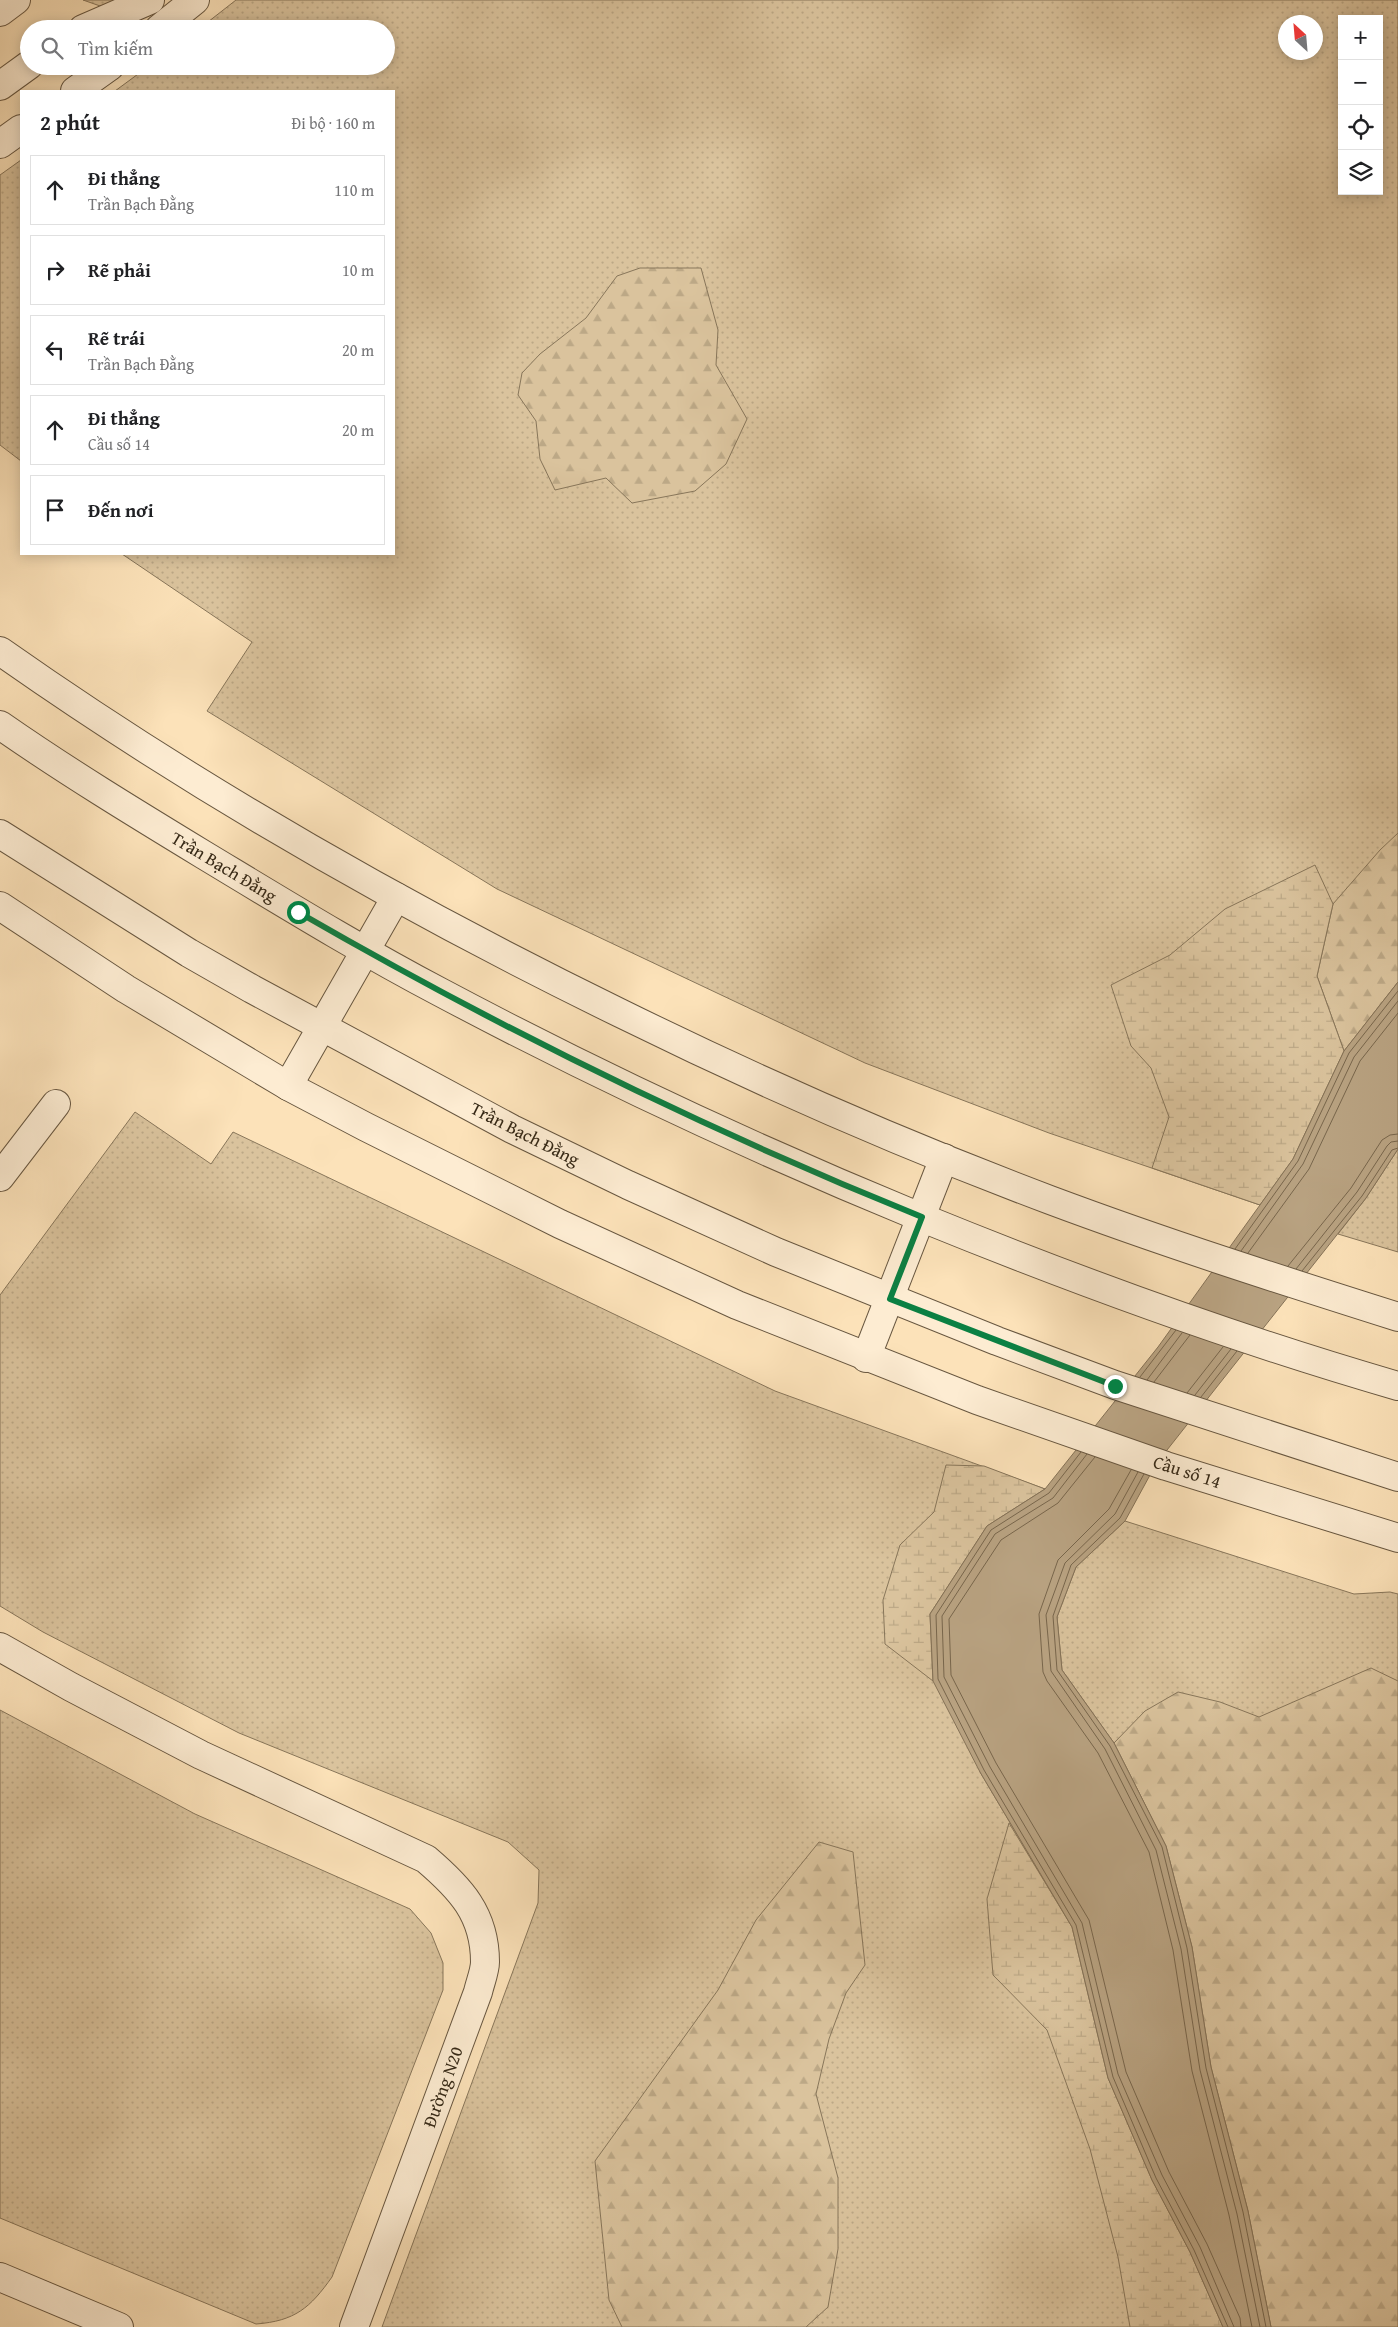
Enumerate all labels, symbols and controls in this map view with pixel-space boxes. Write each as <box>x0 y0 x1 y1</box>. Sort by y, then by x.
north arrow <box>1278 15 1323 60</box>
map controls <box>1338 15 1383 195</box>
button: + <box>1338 15 1383 60</box>
search box <box>20 20 395 75</box>
icon: search <box>38 34 66 62</box>
text: Tìm kiếm <box>78 34 153 62</box>
button: − <box>1338 60 1383 105</box>
button: locate <box>1338 105 1383 150</box>
text: 2 phút <box>40 107 100 138</box>
text: Đi bộ · 160 m <box>291 111 375 135</box>
button: layers <box>1338 150 1383 195</box>
text: Đi thẳng <box>88 164 160 192</box>
icon: ahead <box>41 176 69 204</box>
text: 110 m <box>334 178 374 202</box>
text: Trần Bạch Đằng <box>88 192 194 216</box>
icon: right <box>41 256 69 284</box>
text: Rẽ phải <box>88 256 151 284</box>
text: 10 m <box>342 258 374 282</box>
text: Rẽ trái <box>88 324 145 352</box>
icon: left <box>41 336 69 364</box>
text: 20 m <box>342 338 374 362</box>
text: Trần Bạch Đằng <box>88 352 194 376</box>
text: Đi thẳng <box>88 404 160 432</box>
icon: ahead <box>41 416 69 444</box>
text: 20 m <box>342 418 374 442</box>
text: Cầu số 14 <box>88 432 150 456</box>
icon: arrive <box>41 496 69 524</box>
text: Đến nơi <box>88 496 154 524</box>
street label: Trần Bạch Đằng <box>166 824 282 909</box>
route start <box>287 901 310 924</box>
street label: Trần Bạch Đằng <box>466 1094 584 1173</box>
route end <box>1104 1375 1127 1398</box>
street label: Cầu số 14 <box>1150 1448 1224 1495</box>
street label: Đường N20 <box>415 2042 470 2131</box>

